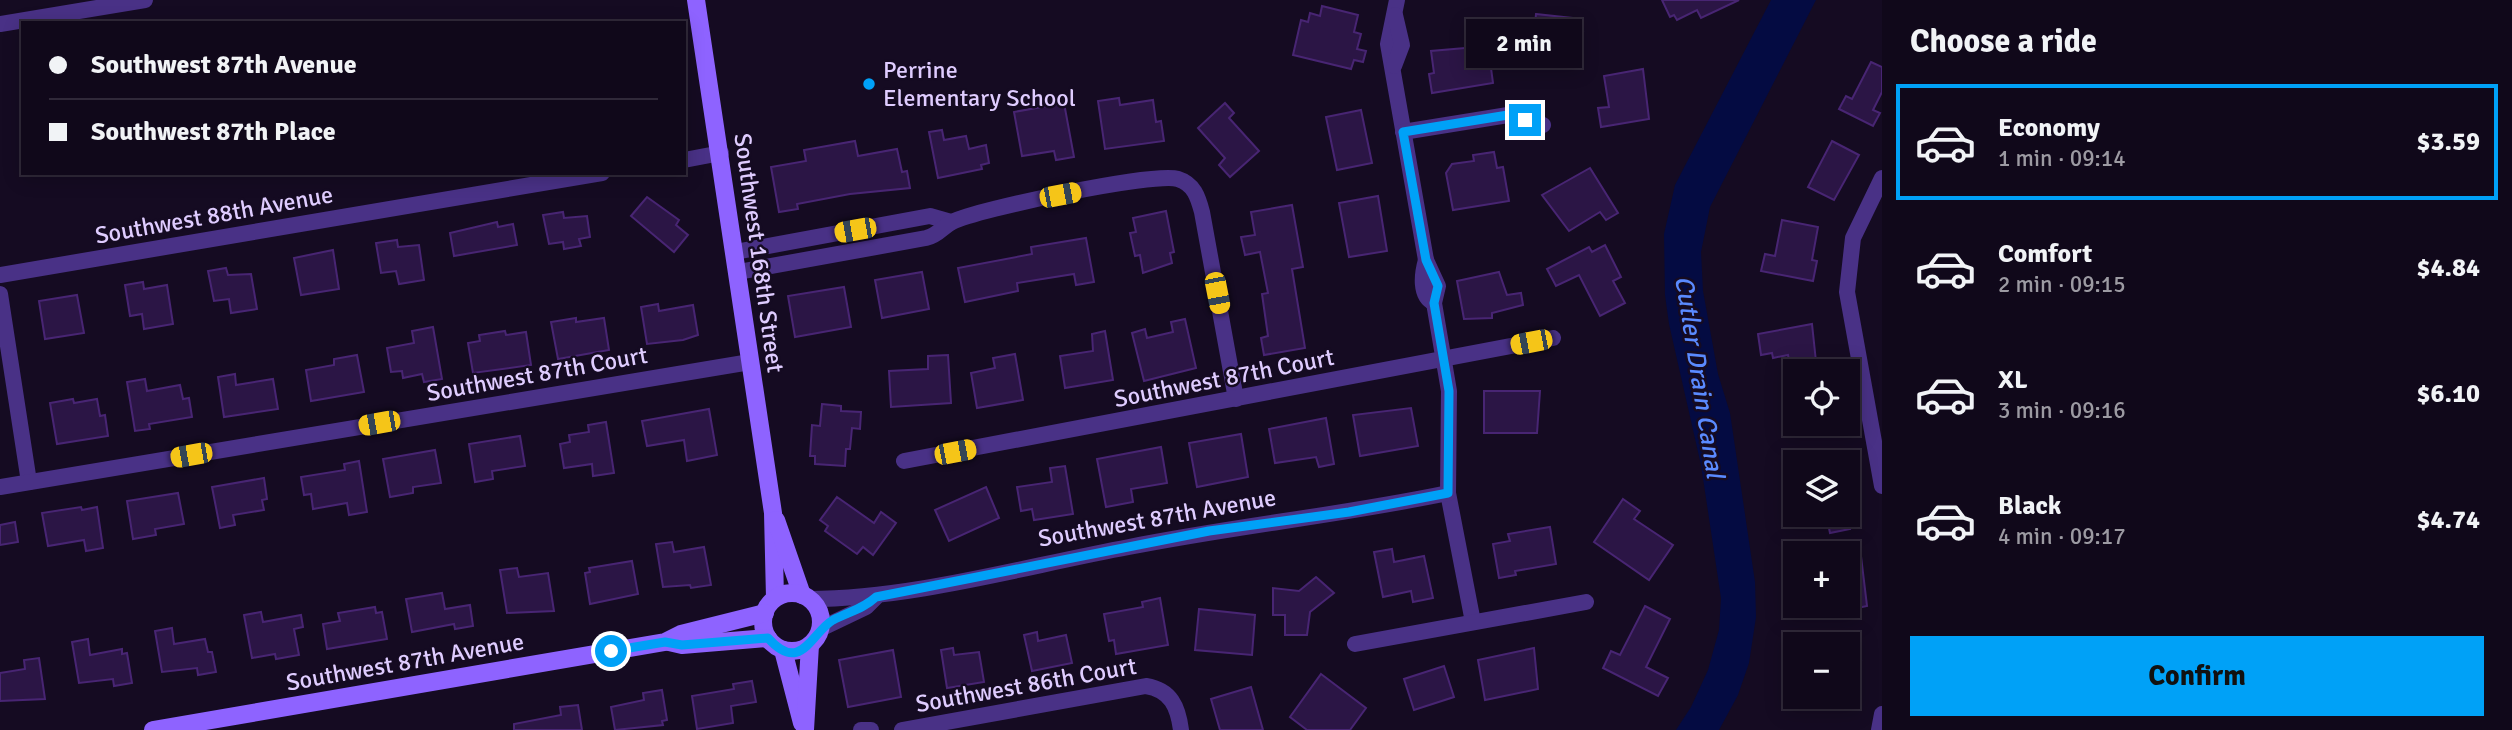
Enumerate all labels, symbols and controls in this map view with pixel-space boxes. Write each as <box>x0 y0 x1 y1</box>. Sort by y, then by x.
callout: 2 min <box>1467 18 1583 68</box>
text: Choose a ride <box>1910 22 2097 61</box>
text: 2 min <box>1496 29 1552 58</box>
text: Southwest 87th Avenue <box>91 49 357 81</box>
place label: Perrine Elementary School <box>883 55 1076 113</box>
marker: Perrine Elementary School <box>861 76 877 92</box>
route end <box>1509 104 1541 136</box>
icon: car <box>1914 111 1977 174</box>
text: Economy <box>1998 112 2100 144</box>
text: Southwest 87th Place <box>91 116 336 148</box>
text: $3.59 <box>2416 126 2480 158</box>
street label: Southwest 168th Street <box>727 131 791 375</box>
text: 1 min · 09:14 <box>1998 144 2126 173</box>
street label: Southwest 88th Avenue <box>93 179 335 251</box>
car <box>1038 181 1083 209</box>
car <box>833 216 878 244</box>
icon: car <box>1914 237 1977 300</box>
text: Comfort <box>1998 238 2092 270</box>
text: $4.84 <box>2416 252 2480 284</box>
car <box>1203 270 1232 316</box>
text: 2 min · 09:15 <box>1998 270 2126 299</box>
water label: Cutler Drain Canal <box>1667 273 1731 483</box>
car <box>1509 328 1554 356</box>
street label: Southwest 87th Court <box>424 340 650 408</box>
street label: Southwest 87th Court <box>1111 342 1337 414</box>
map controls <box>1783 359 1860 709</box>
button: locate <box>1783 359 1860 436</box>
icon: car <box>1914 363 1977 426</box>
text: XL <box>1998 364 2028 396</box>
text: $6.10 <box>2416 378 2480 410</box>
text: 3 min · 09:16 <box>1998 396 2126 425</box>
car <box>357 409 402 437</box>
car <box>933 438 978 466</box>
car <box>169 441 214 469</box>
button: layers <box>1783 450 1860 527</box>
street label: Southwest 87th Avenue <box>1036 482 1278 554</box>
icon: car <box>1914 489 1977 552</box>
text: Black <box>1998 490 2061 522</box>
text: $4.74 <box>2416 504 2480 536</box>
text: 4 min · 09:17 <box>1998 522 2126 551</box>
button: + <box>1783 541 1860 618</box>
street label: Southwest 87th Avenue <box>284 626 526 698</box>
button: − <box>1783 632 1860 709</box>
route start <box>595 635 627 667</box>
button: Confirm <box>1910 636 2484 716</box>
street label: Southwest 86th Court <box>913 651 1139 719</box>

